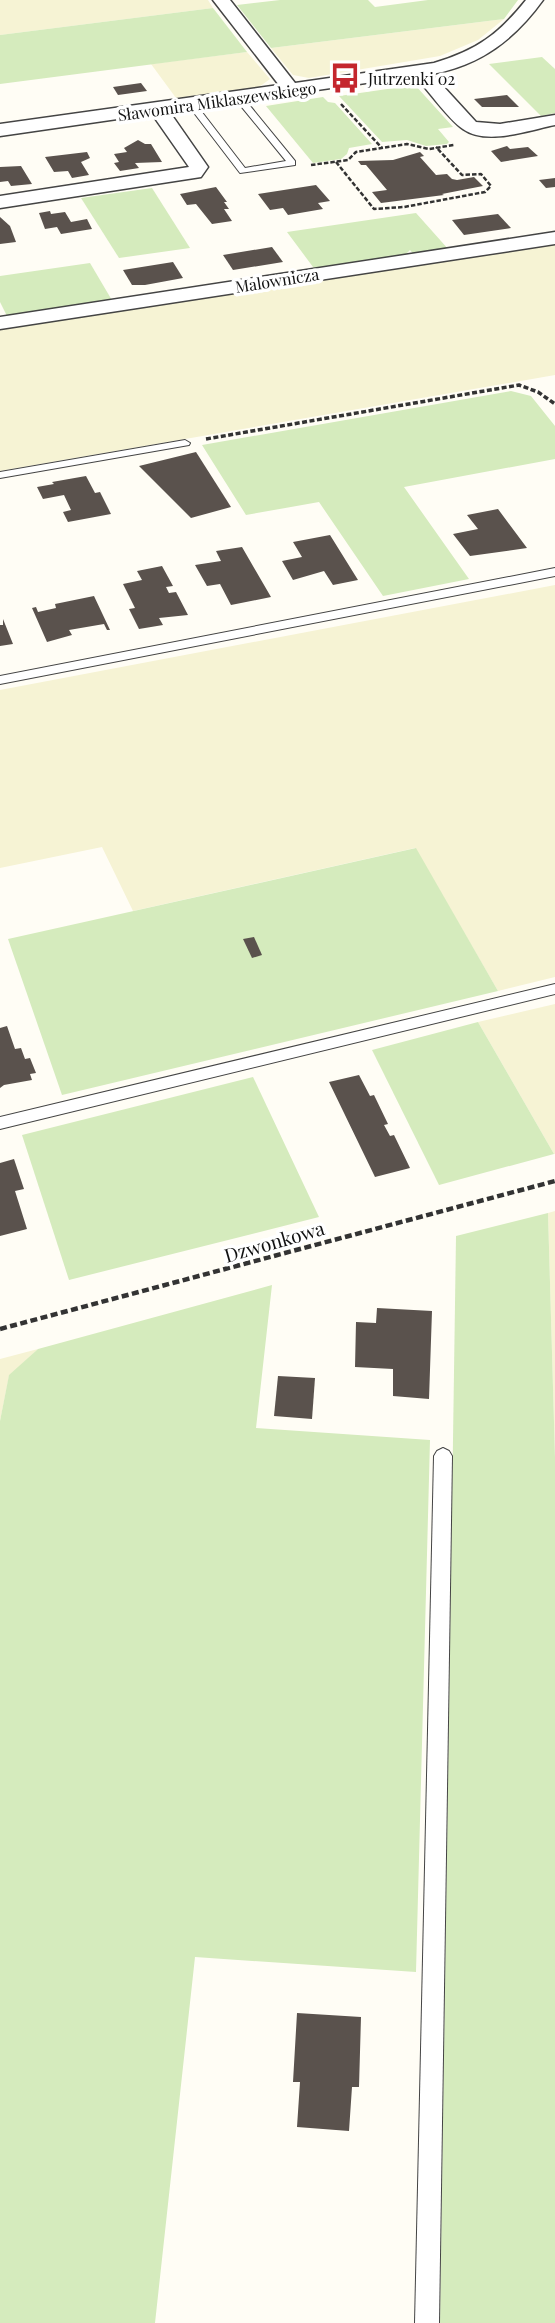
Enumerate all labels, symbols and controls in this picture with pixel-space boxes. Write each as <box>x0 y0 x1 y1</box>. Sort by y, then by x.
bus stop icon: Jutrzenki 02 <box>328 61 362 95</box>
place label: Jutrzenki 02 <box>367 68 455 89</box>
street label: Sławomira Miklaszewskiego <box>116 77 318 125</box>
street label: Malownicza <box>233 263 321 297</box>
street label: Dzwonkowa <box>221 1214 328 1268</box>

